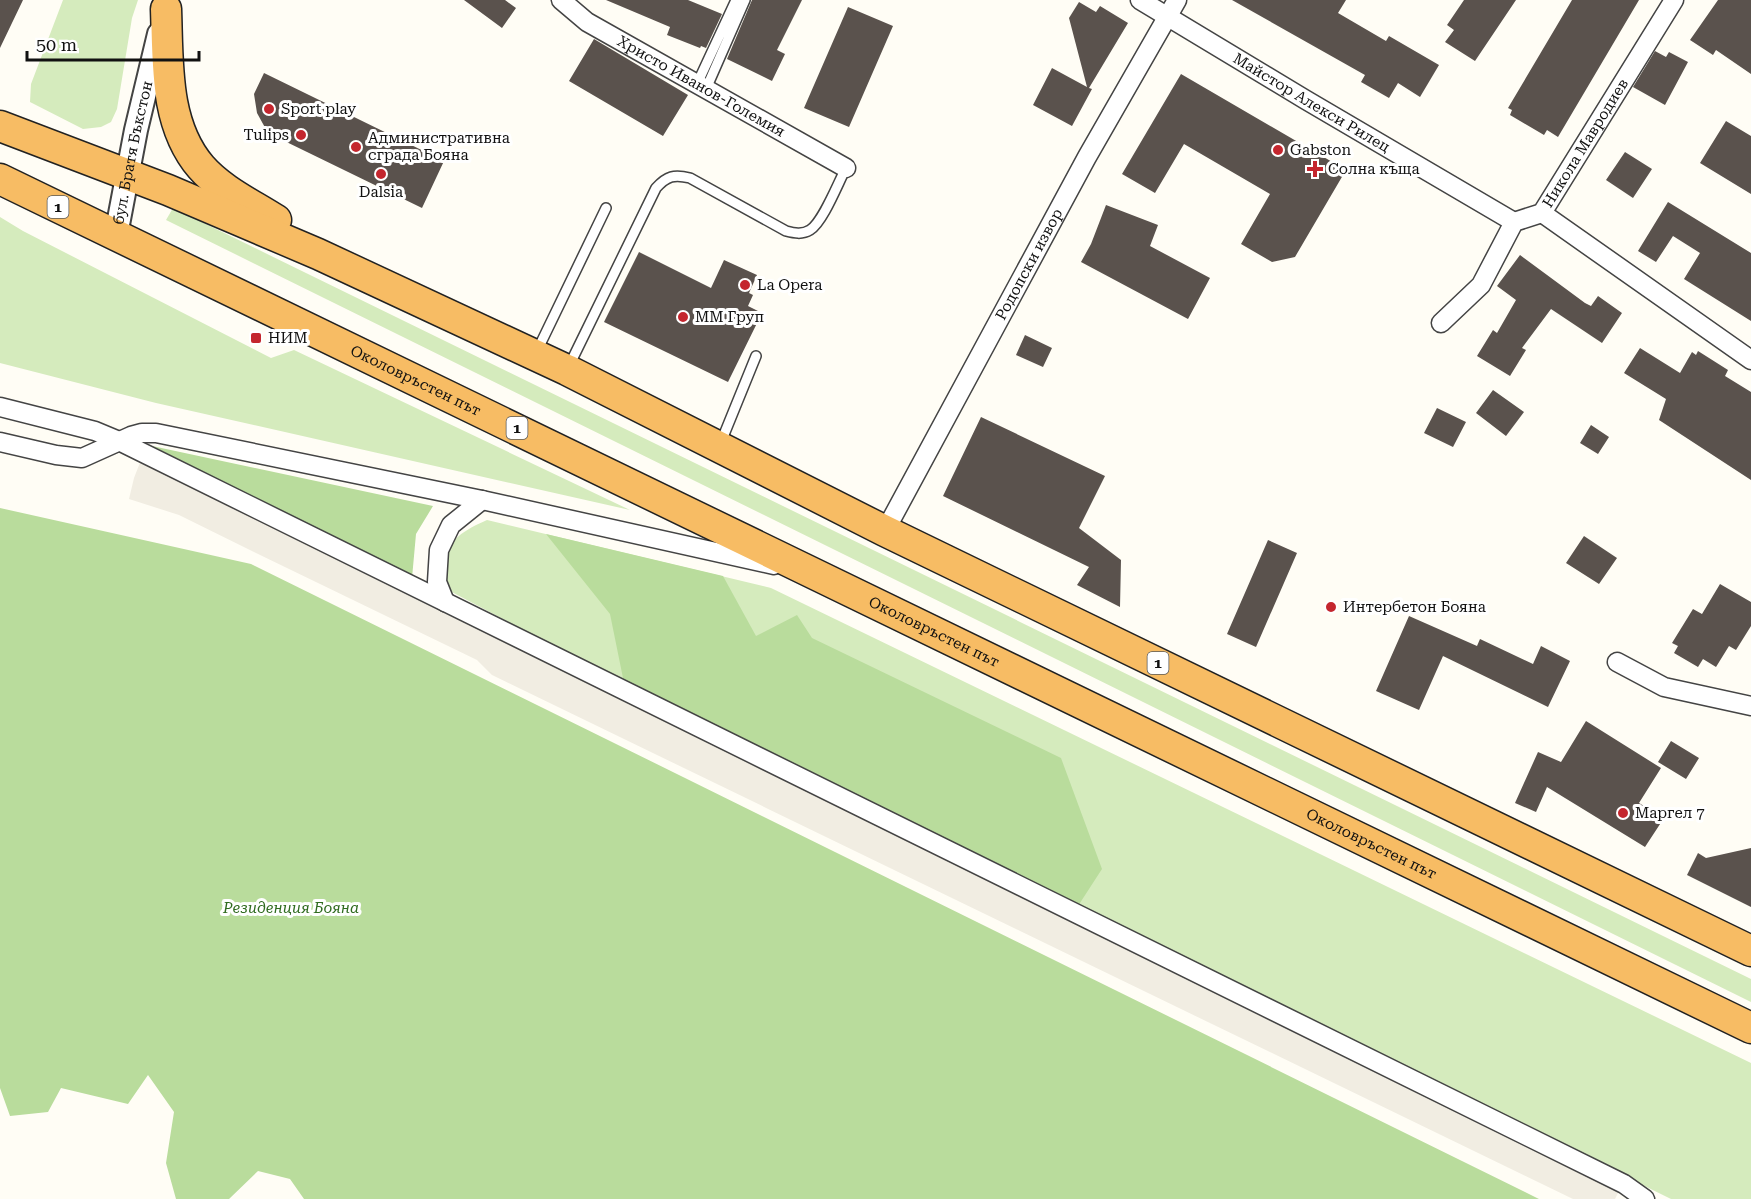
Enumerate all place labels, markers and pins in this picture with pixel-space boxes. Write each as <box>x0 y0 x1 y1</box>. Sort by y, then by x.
place label: Sport play <box>281 100 356 118</box>
marker: Sport play <box>262 102 276 116</box>
place label: Tulips <box>243 126 289 144</box>
marker: Tulips <box>294 128 308 142</box>
place label: Административна сграда Бояна <box>368 129 510 164</box>
marker: Административна сграда Бояна <box>349 140 363 154</box>
place label: Gabston <box>1290 141 1351 159</box>
marker: Gabston <box>1271 143 1285 157</box>
marker: Солна къща <box>1306 160 1324 178</box>
place label: Солна къща <box>1328 160 1420 178</box>
marker: Dalsia <box>374 167 388 181</box>
place label: Dalsia <box>359 183 403 201</box>
place label: La Opera <box>757 276 822 294</box>
marker: La Opera <box>738 278 752 292</box>
place label: ММ Груп <box>695 308 764 326</box>
marker: ММ Груп <box>676 310 690 324</box>
place label: НИМ <box>268 329 308 347</box>
marker: НИМ <box>249 331 263 345</box>
place label: Интербетон Бояна <box>1343 598 1486 616</box>
marker: Интербетон Бояна <box>1324 600 1338 614</box>
place label: Маргел 7 <box>1635 804 1705 822</box>
marker: Маргел 7 <box>1616 806 1630 820</box>

